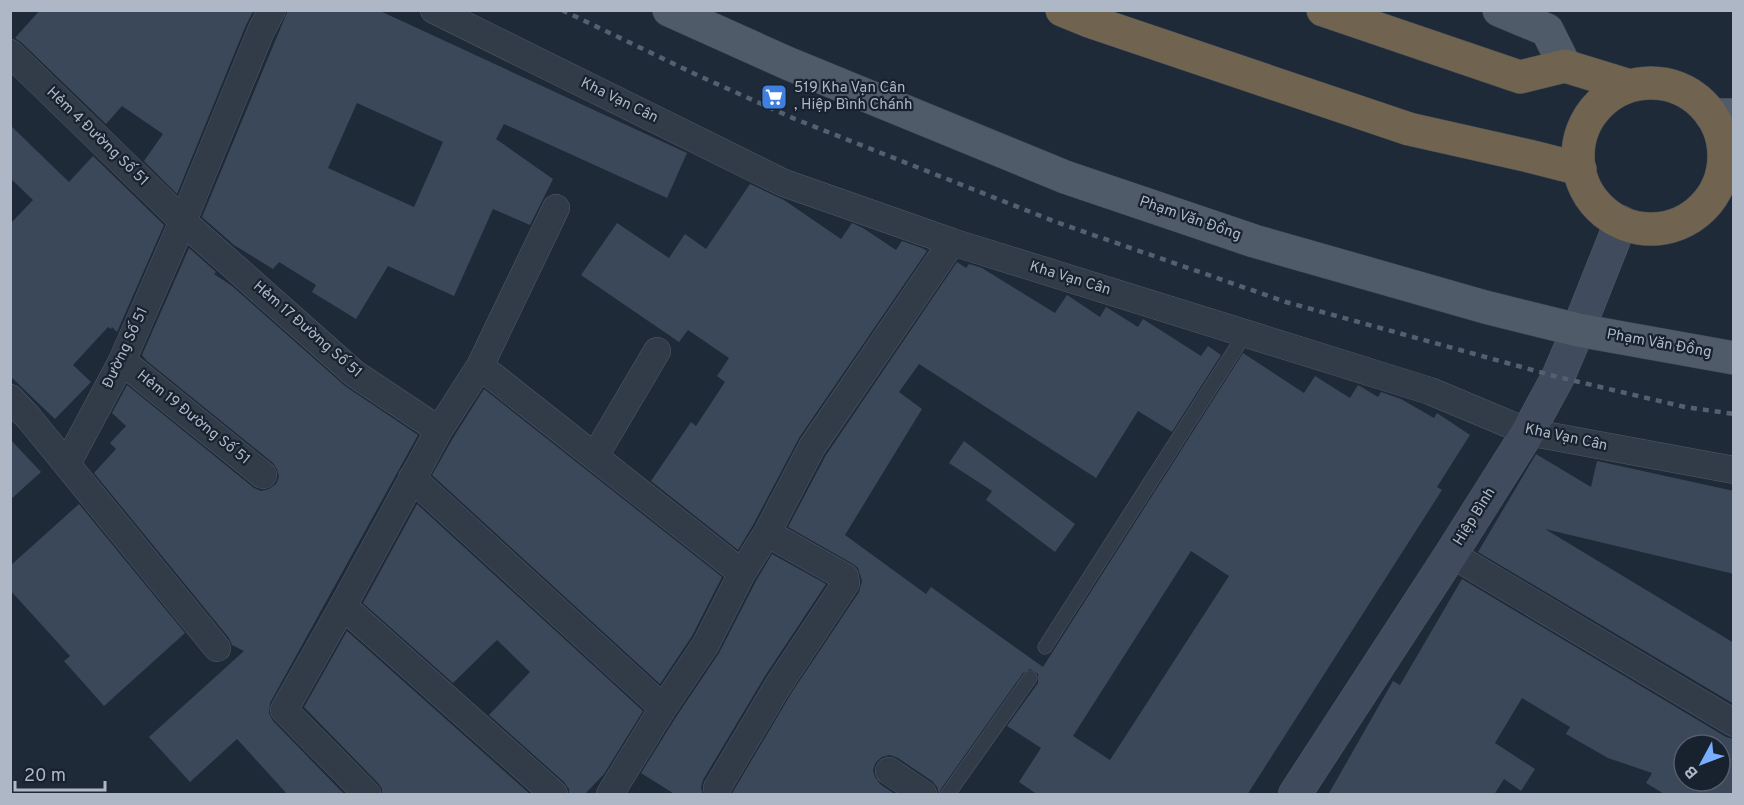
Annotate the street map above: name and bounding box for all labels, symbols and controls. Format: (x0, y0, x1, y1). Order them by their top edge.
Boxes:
street label: Kha Vạn Cân (577, 74, 661, 128)
place label: 519 Kha Vạn Cân , Hiệp Bình Chánh (794, 79, 912, 115)
supermarket icon: 519 Kha Vạn Cân , Hiệp Bình Chánh (759, 82, 789, 112)
street label: Hẻm 4 Đường Số 51 (42, 83, 153, 191)
street label: Phạm Văn Đồng (1137, 192, 1244, 245)
street label: Kha Vạn Cân (1027, 258, 1113, 300)
street label: Hẻm 17 Đường Số 51 (249, 277, 366, 383)
street label: Đường Số 51 (98, 304, 153, 391)
street label: Phạm Văn Đồng (1605, 324, 1713, 363)
street label: Hẻm 19 Đường Số 51 (133, 366, 254, 469)
street label: Kha Vạn Cân (1523, 420, 1609, 456)
street label: Hiệp Bình (1450, 484, 1500, 550)
north arrow (1672, 733, 1732, 793)
scale bar (15, 754, 105, 792)
text: B (1681, 761, 1703, 782)
text: 20 m (24, 765, 66, 788)

